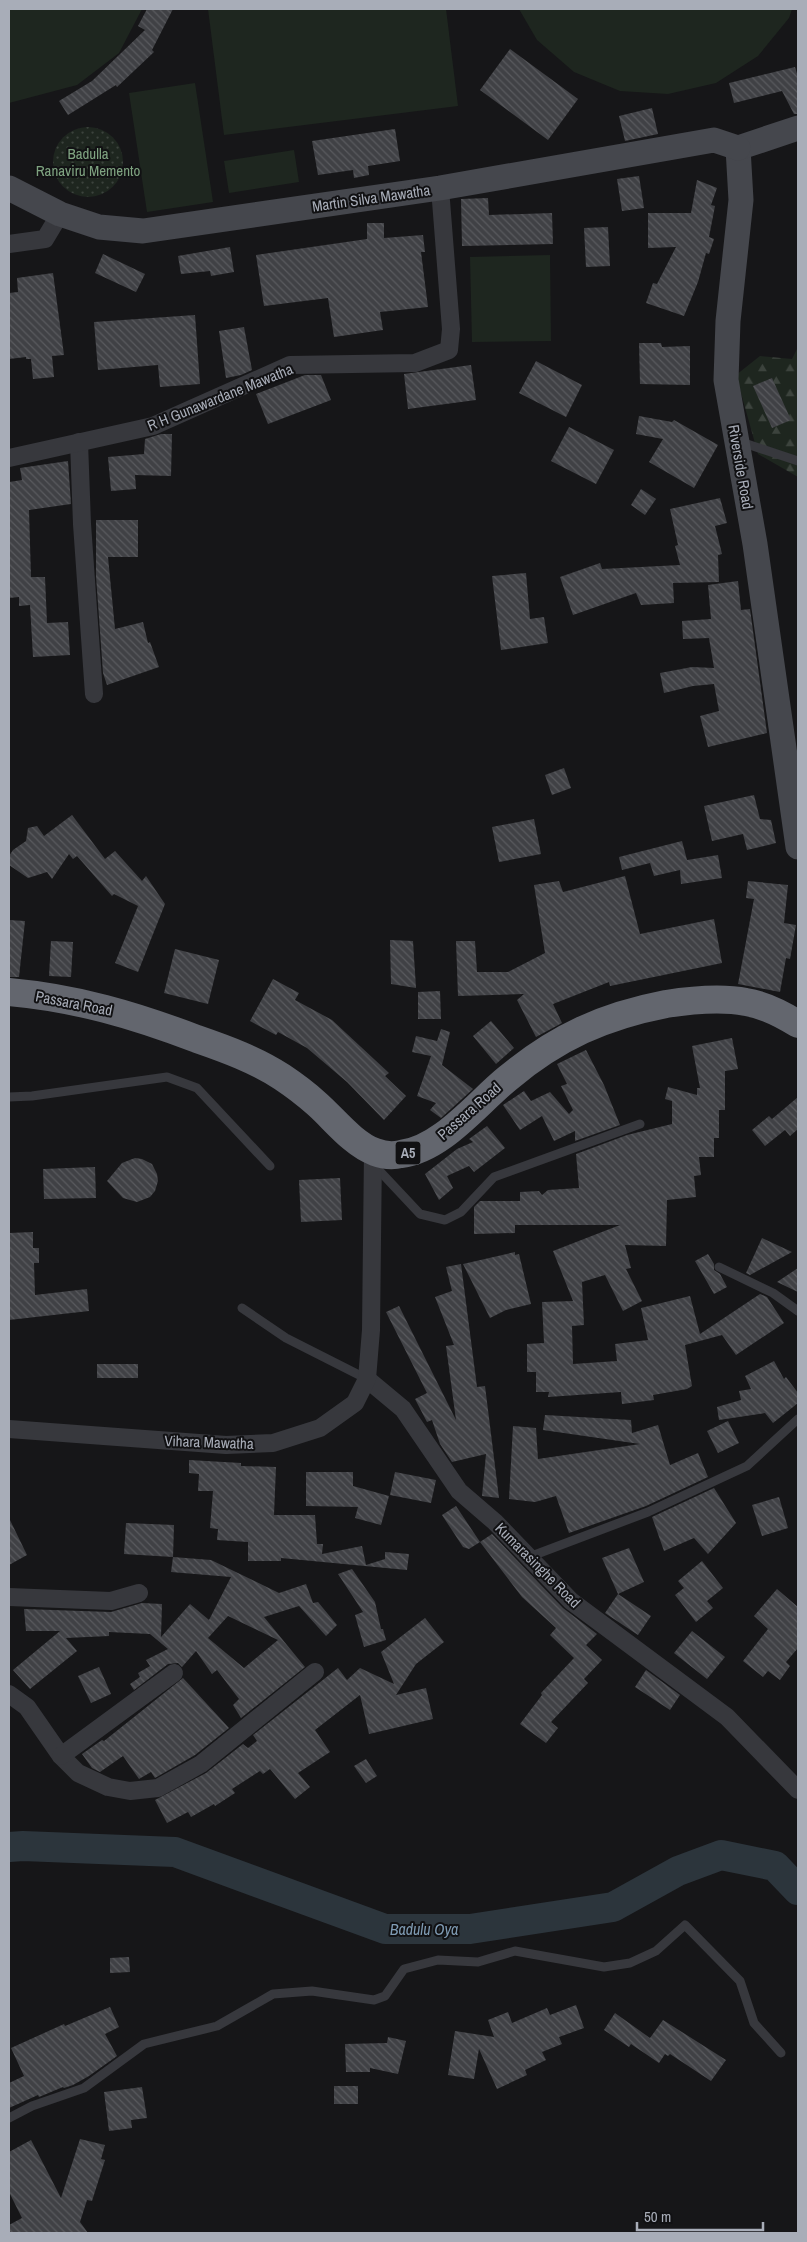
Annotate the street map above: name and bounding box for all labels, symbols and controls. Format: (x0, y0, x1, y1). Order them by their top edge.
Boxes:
park label: Badulla Ranaviru Memento (36, 143, 140, 181)
street label: Martin Silva Mawatha (311, 179, 432, 217)
street label: R H Gunawardane Mawatha (144, 358, 296, 436)
street label: Riverside Road (723, 423, 759, 511)
street label: Passara Road (34, 985, 114, 1021)
street label: Passara Road (433, 1078, 505, 1144)
road number: A5 (396, 1142, 420, 1164)
street label: Vihara Mawatha (164, 1430, 254, 1454)
street label: Kumarasinghe Road (491, 1518, 585, 1612)
water label: Badulu Oya (390, 1918, 458, 1940)
scale bar (637, 2200, 763, 2232)
text: 50 m (644, 2206, 671, 2227)

